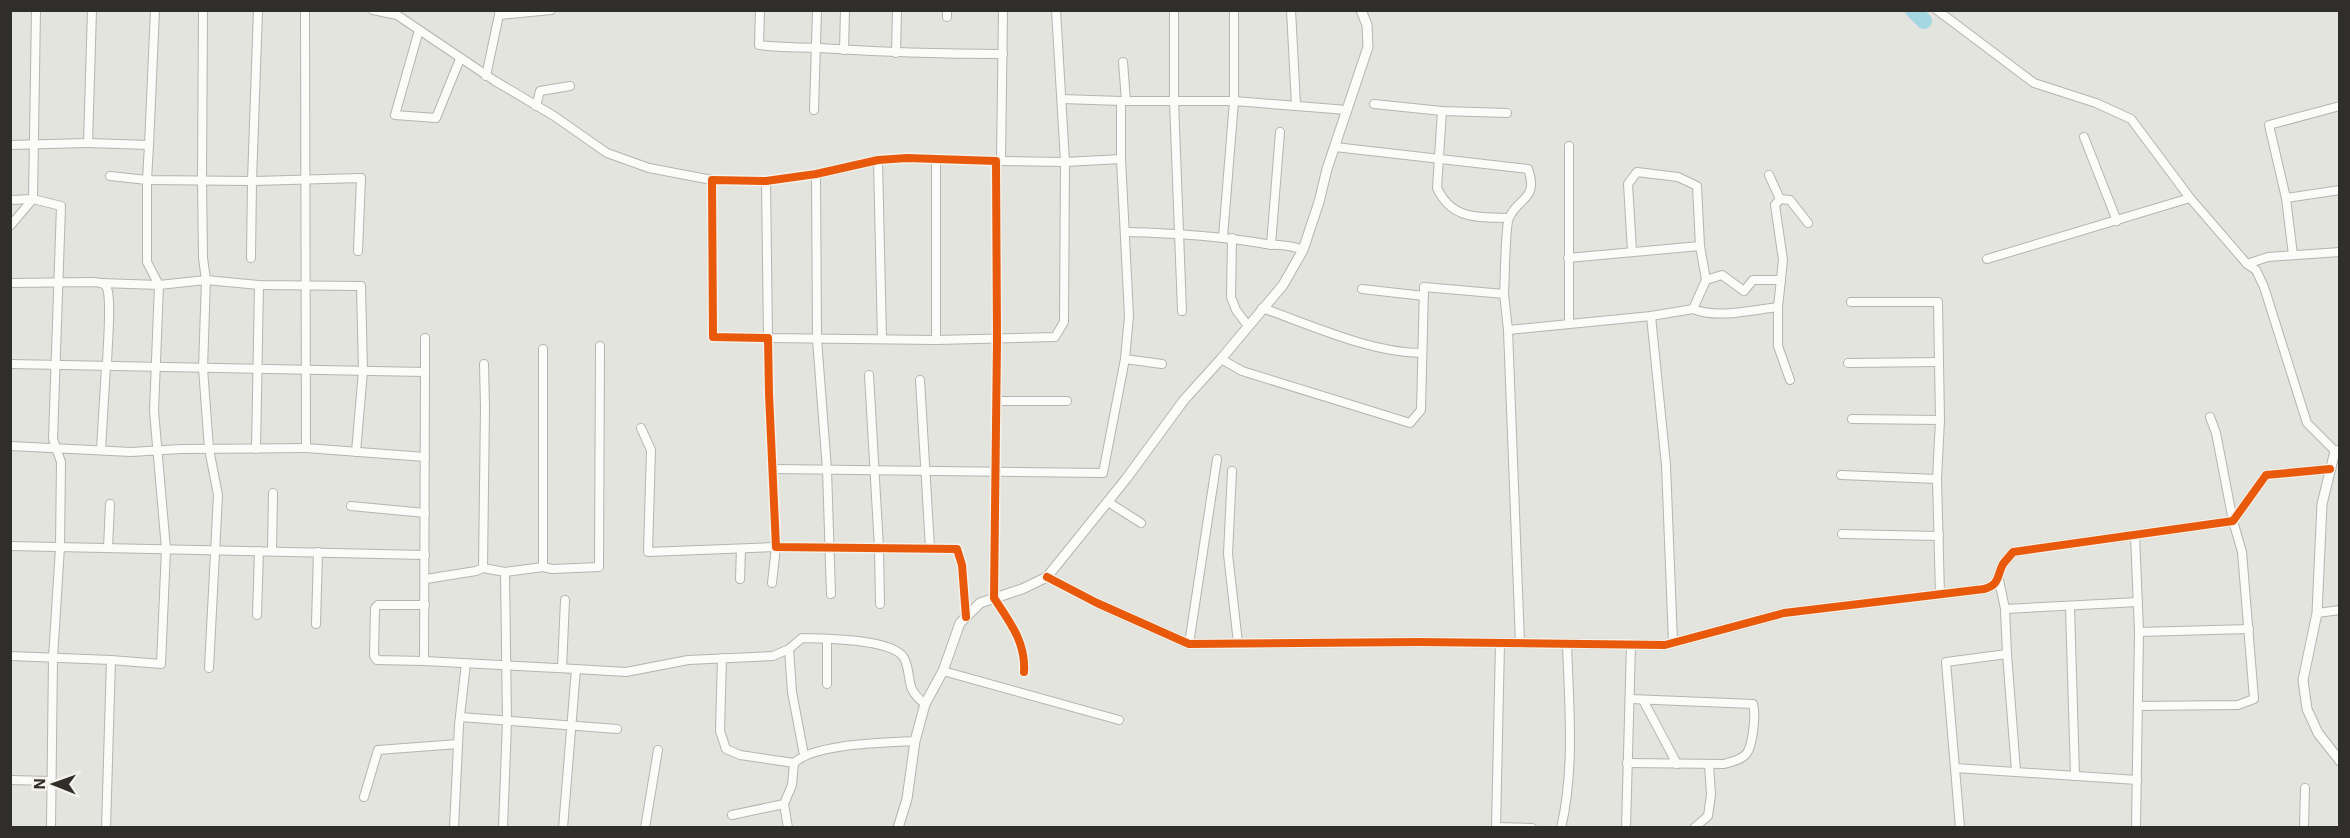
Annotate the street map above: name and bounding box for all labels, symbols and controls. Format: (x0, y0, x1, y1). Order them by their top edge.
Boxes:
north arrow (24, 754, 84, 814)
text: N (29, 778, 49, 790)

